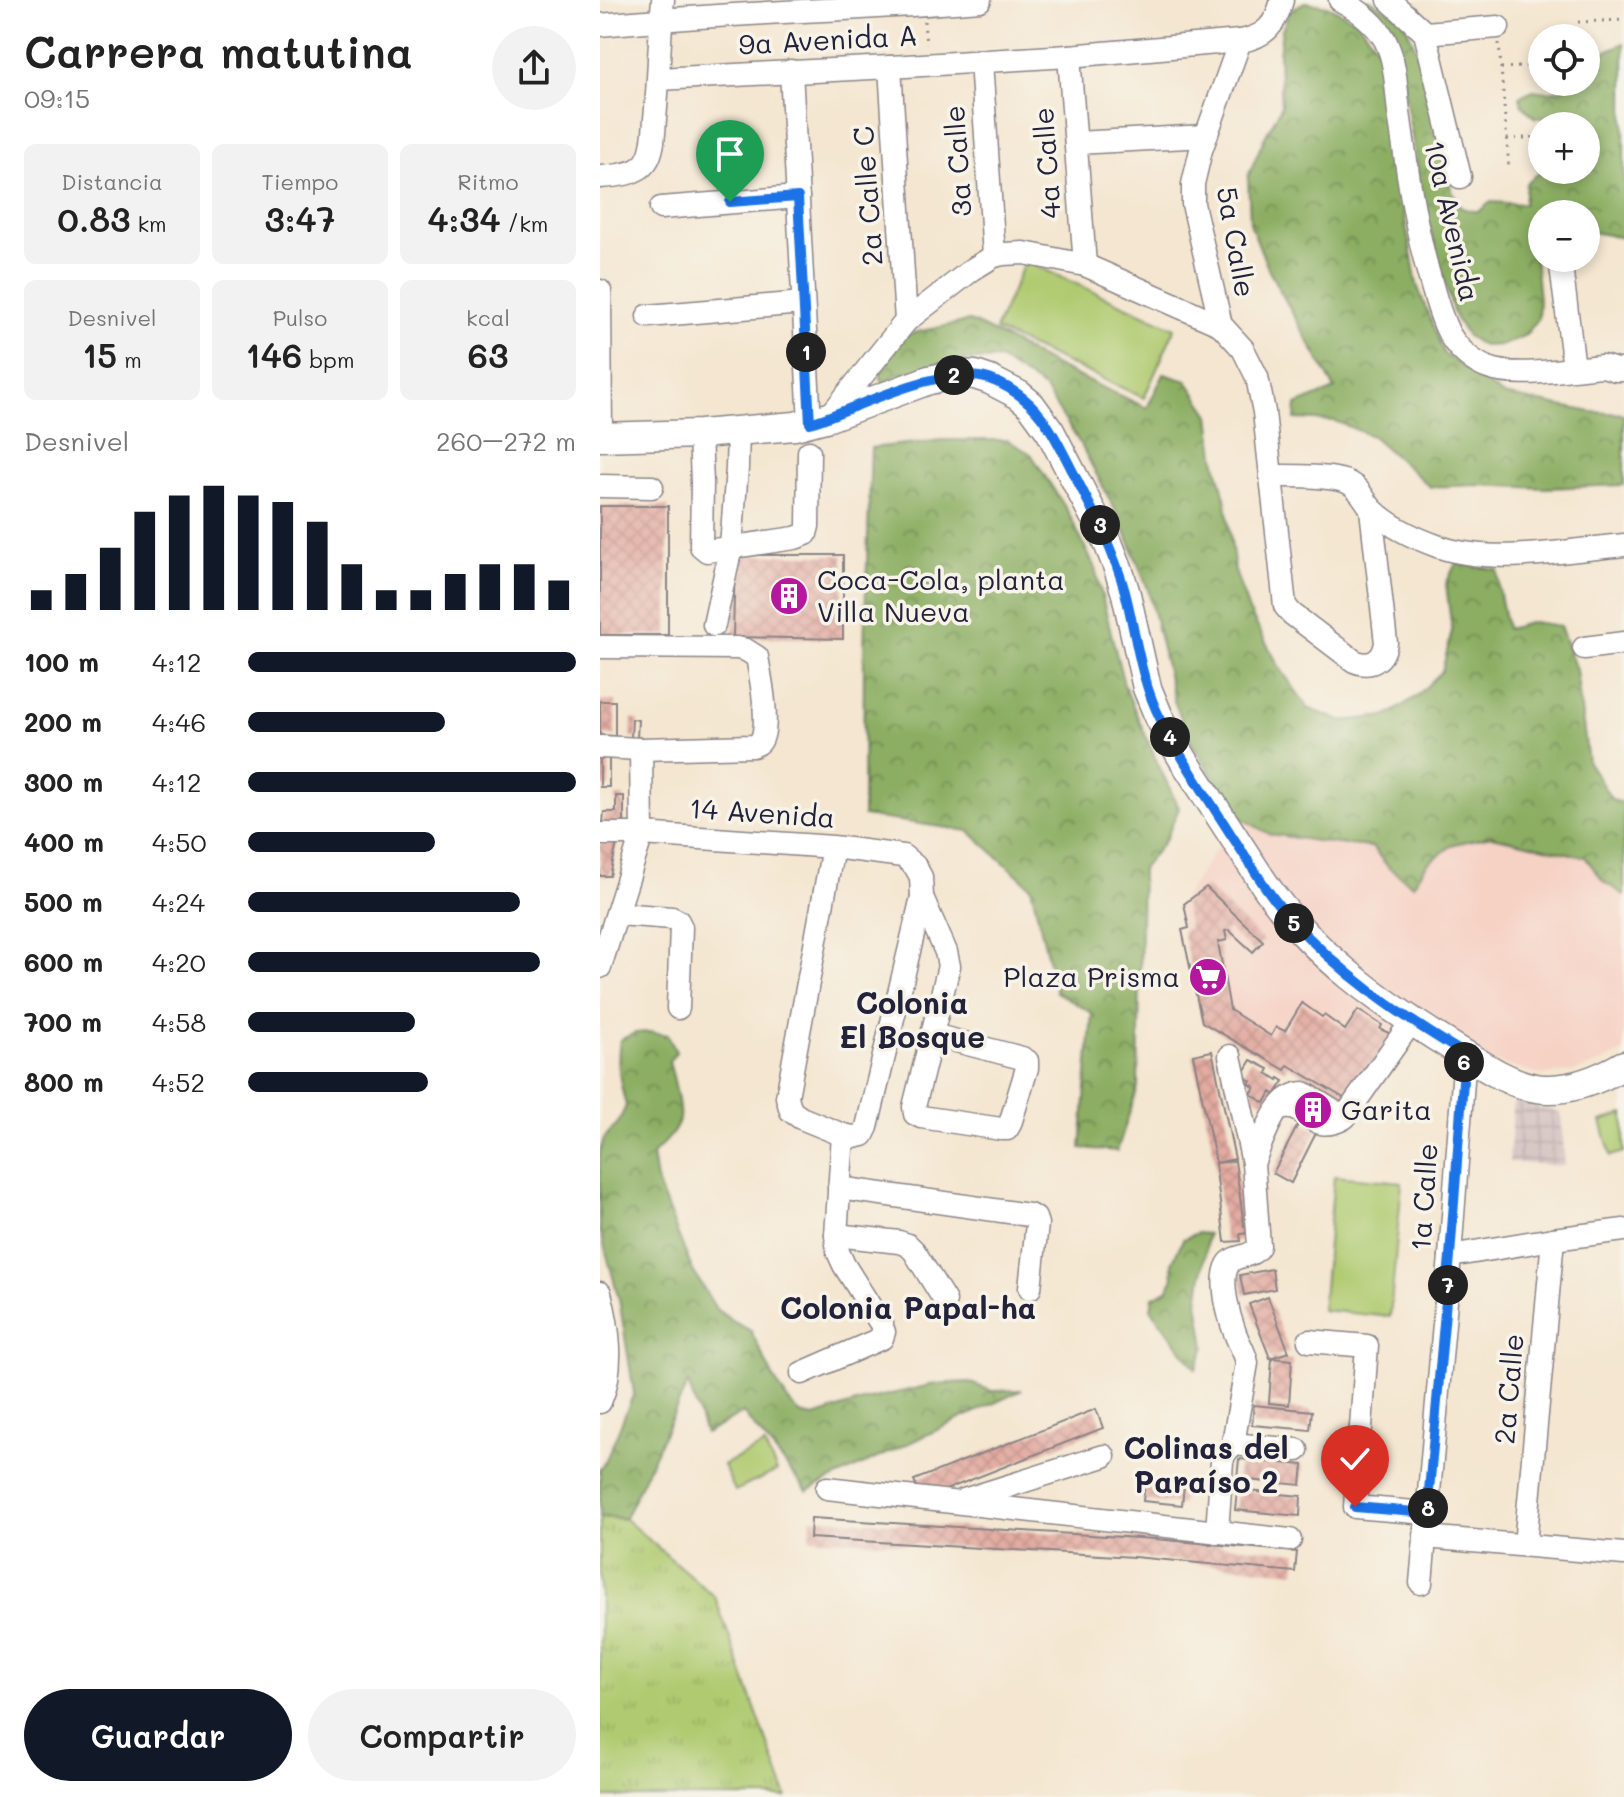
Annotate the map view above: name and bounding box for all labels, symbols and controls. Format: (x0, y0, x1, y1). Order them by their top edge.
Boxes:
street label: 9a Avenida A (737, 16, 918, 62)
text: Carrera matutina (24, 22, 413, 79)
map controls (1528, 24, 1600, 272)
button: locate (1528, 24, 1600, 96)
button: share (492, 26, 576, 110)
text: 09:15 (24, 81, 90, 115)
street label: 3a Calle (935, 104, 979, 218)
street label: 4a Calle (1024, 106, 1068, 220)
button: + (1528, 112, 1600, 184)
pin (696, 120, 764, 202)
street label: 2a Calle C (844, 125, 890, 267)
icon: arrive (708, 132, 752, 176)
street label: 10a Avenida (1417, 137, 1489, 305)
text: Distancia (61, 167, 163, 196)
text: Tiempo (262, 167, 338, 196)
text: Ritmo (457, 167, 519, 196)
street label: 5a Calle (1210, 184, 1264, 300)
text: 0.83 (57, 196, 130, 241)
text: 3:47 (265, 196, 335, 241)
text: 4:34 (428, 196, 501, 241)
button: − (1528, 200, 1600, 272)
text: km (130, 209, 167, 238)
text: /km (501, 209, 548, 238)
text: Desnivel (67, 303, 157, 332)
text: Pulso (273, 303, 327, 332)
text: kcal (466, 303, 510, 332)
text: 15 (82, 332, 117, 377)
text: 146 (246, 332, 302, 377)
text: 63 (468, 332, 508, 377)
pin: 1 (786, 332, 826, 372)
text: 1 (801, 337, 811, 366)
text: m (117, 345, 142, 374)
text: bpm (302, 345, 354, 374)
pin: 2 (934, 355, 974, 395)
text: 2 (948, 360, 960, 389)
text: Desnivel (24, 424, 129, 458)
text: 260–272 m (436, 424, 576, 458)
pin: 3 (1080, 505, 1120, 545)
text: 3 (1093, 510, 1107, 539)
place label: Coca-Cola, planta Villa Nueva (817, 561, 1065, 629)
building icon: Coca-Cola, planta Villa Nueva (768, 575, 810, 617)
text: 100 m (24, 645, 99, 679)
text: 4:12 (152, 645, 201, 679)
text: 200 m (24, 705, 102, 739)
text: 4:46 (152, 705, 206, 739)
pin: 4 (1150, 717, 1190, 757)
text: 4 (1163, 722, 1177, 751)
text: 300 m (24, 765, 103, 799)
text: 4:12 (152, 765, 201, 799)
street label: 14 Avenida (688, 789, 836, 835)
text: 400 m (24, 825, 104, 859)
text: 4:50 (152, 825, 207, 859)
text: 500 m (24, 885, 103, 919)
text: 4:24 (152, 885, 205, 919)
pin: 5 (1274, 903, 1314, 943)
text: 5 (1288, 908, 1300, 937)
text: 600 m (24, 945, 103, 979)
text: 4:20 (152, 945, 206, 979)
supermarket icon: Plaza Prisma (1187, 956, 1229, 998)
place label: Plaza Prisma (1003, 958, 1180, 994)
district label: Colonia El Bosque (839, 982, 985, 1056)
text: 700 m (24, 1005, 102, 1039)
text: 4:58 (152, 1005, 206, 1039)
pin: 6 (1444, 1042, 1484, 1082)
text: 6 (1457, 1047, 1471, 1076)
text: 800 m (24, 1065, 104, 1099)
text: 4:52 (152, 1065, 205, 1099)
building icon: Garita (1292, 1089, 1334, 1131)
place label: Garita (1341, 1091, 1432, 1127)
street label: 1a Calle (1401, 1142, 1445, 1252)
pin: 7 (1428, 1265, 1468, 1305)
text: 7 (1442, 1270, 1454, 1299)
district label: Colonia Papal-ha (780, 1287, 1036, 1327)
street label: 2a Calle (1485, 1332, 1531, 1446)
pin (1321, 1425, 1389, 1507)
district label: Colinas del Paraíso 2 (1123, 1427, 1289, 1501)
icon: check (1333, 1437, 1377, 1481)
pin: 8 (1408, 1488, 1448, 1528)
text: 8 (1421, 1493, 1435, 1522)
button: Guardar (24, 1689, 292, 1781)
button: Compartir (308, 1689, 576, 1781)

